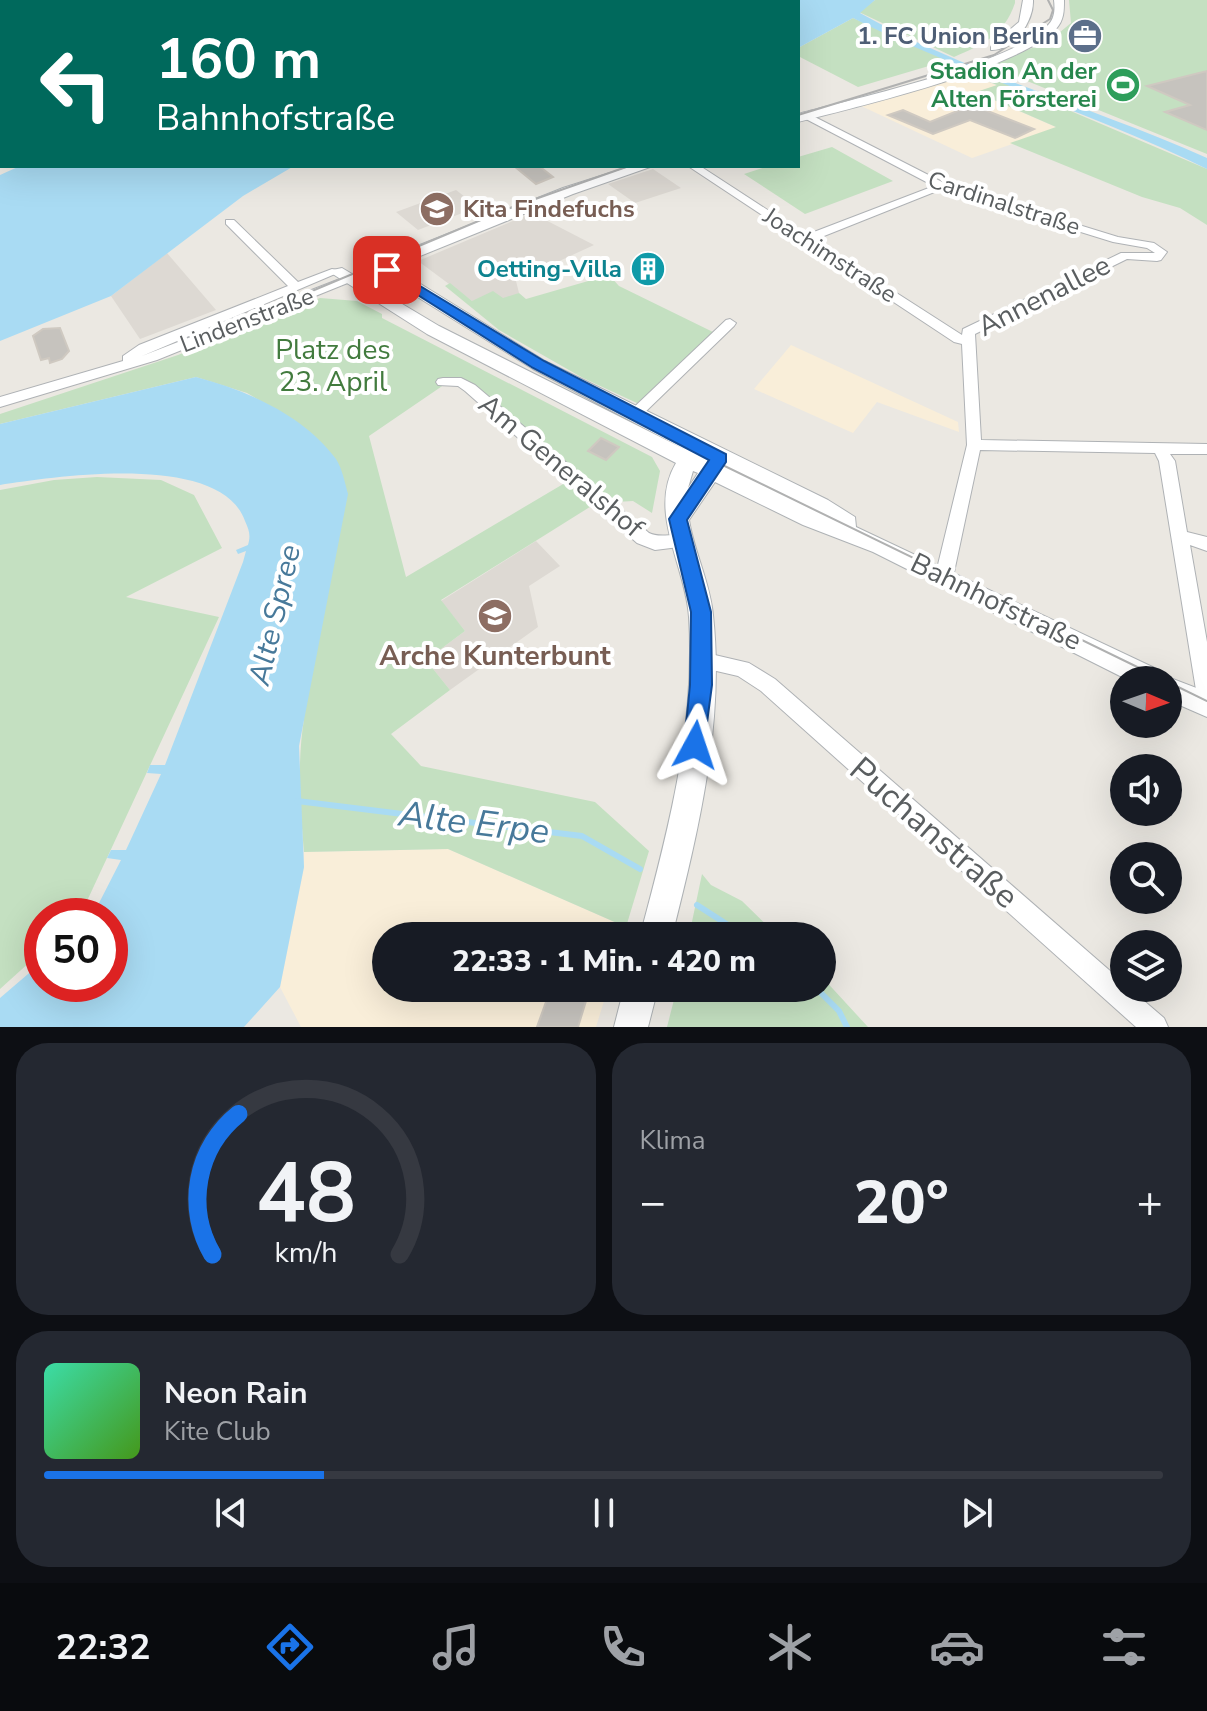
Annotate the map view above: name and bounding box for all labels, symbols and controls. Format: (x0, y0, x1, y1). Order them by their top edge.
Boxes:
office icon: 1. FC Union Berlin (1066, 17, 1104, 55)
place label: 1. FC Union Berlin (857, 20, 1059, 52)
text: 160 m (156, 21, 321, 98)
icon: left (24, 32, 128, 136)
place label: Stadion An der Alten Försterei (930, 55, 1098, 115)
sports icon: Stadion An der Alten Försterei (1104, 66, 1142, 104)
text: Bahnhofstraße (156, 94, 395, 143)
street label: Cardinalstraße (924, 163, 1084, 243)
school or university icon: Kita Findefuchs (418, 190, 456, 228)
place label: Kita Findefuchs (463, 193, 635, 225)
street label: Joachimstraße (756, 199, 903, 310)
pin (353, 236, 421, 304)
street label: Annenallee (971, 246, 1117, 346)
icon: arrive (365, 248, 409, 292)
building icon: Oetting-Villa (629, 250, 667, 288)
place label: Oetting-Villa (477, 253, 622, 285)
street label: Lindenstraße (175, 280, 319, 360)
park label: Platz des 23. April (275, 331, 391, 401)
street label: Am Generalshof (470, 386, 652, 547)
water label: Alte Spree (239, 541, 311, 690)
street label: Bahnhofstraße (904, 544, 1088, 660)
school or university icon: Arche Kunterbunt (476, 597, 514, 635)
place label: Arche Kunterbunt (379, 637, 611, 675)
north arrow (1110, 666, 1182, 738)
map controls (1110, 666, 1182, 1002)
position arrow (653, 703, 737, 787)
street label: Puchanstraße (840, 747, 1028, 919)
button: sound (1110, 754, 1182, 826)
water label: Alte Erpe (395, 789, 552, 857)
button: search (1110, 842, 1182, 914)
speed limit sign: 50 (24, 898, 128, 1002)
button: layers (1110, 930, 1182, 1002)
text: 22:33 · 1 Min. · 420 m (452, 941, 756, 982)
text: Klima (640, 1123, 706, 1158)
text: 48 (256, 1137, 356, 1250)
text: 20° (854, 1162, 949, 1244)
text: − (640, 1173, 666, 1233)
text: + (1137, 1173, 1163, 1233)
text: km/h (274, 1233, 337, 1272)
text: Neon Rain (164, 1373, 308, 1414)
text: Kite Club (164, 1414, 271, 1449)
icon: previous (209, 1491, 253, 1535)
icon: pause (582, 1491, 626, 1535)
icon: next (955, 1491, 999, 1535)
icon: directions (262, 1619, 318, 1675)
icon: music (428, 1619, 484, 1675)
icon: phone (595, 1619, 651, 1675)
icon: climate (762, 1619, 818, 1675)
icon: car (929, 1619, 985, 1675)
icon: filters (1096, 1619, 1152, 1675)
text: 22:32 (55, 1623, 151, 1672)

